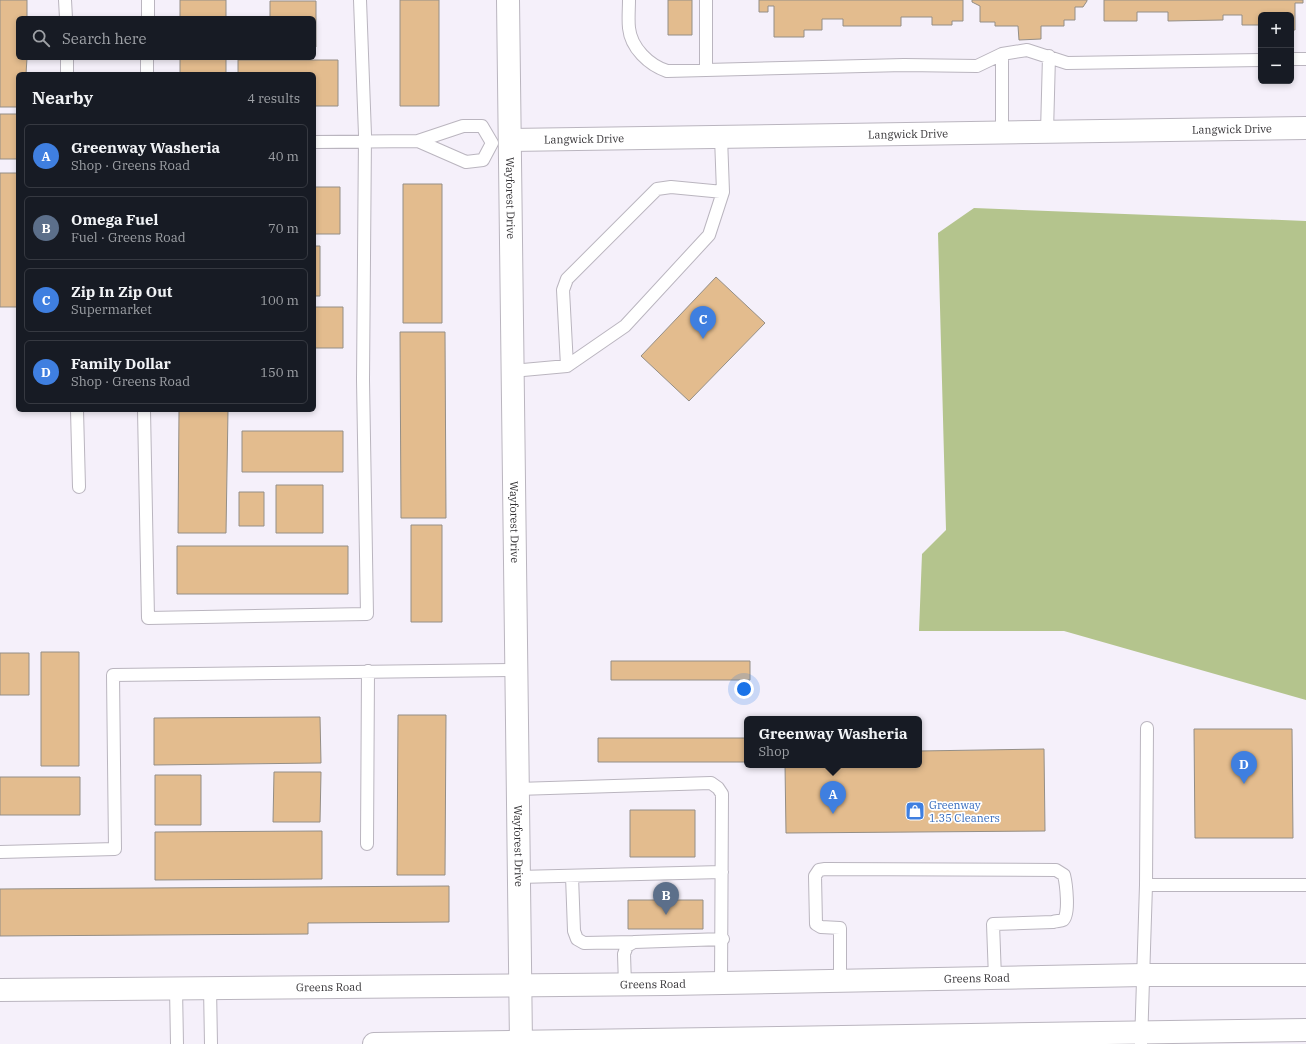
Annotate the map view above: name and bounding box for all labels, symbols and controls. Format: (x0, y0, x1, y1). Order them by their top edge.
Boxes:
map controls (1258, 12, 1294, 84)
button: + (1258, 12, 1294, 48)
search box (16, 16, 316, 60)
icon: search (30, 27, 52, 49)
text: Search here (62, 29, 147, 48)
button: − (1258, 48, 1294, 84)
text: Nearby (32, 87, 93, 109)
text: 4 results (247, 90, 300, 107)
street label: Langwick Drive (1192, 122, 1272, 137)
street label: Langwick Drive (868, 126, 948, 142)
street label: Langwick Drive (544, 131, 624, 146)
text: Greenway Washeria (71, 138, 220, 157)
text: A (41, 148, 51, 165)
text: 40 m (268, 148, 299, 165)
text: Shop · Greens Road (71, 157, 190, 174)
street label: Wayforest Drive (503, 157, 518, 239)
text: Omega Fuel (71, 210, 158, 229)
text: B (41, 220, 51, 237)
text: 70 m (268, 220, 299, 237)
text: Fuel · Greens Road (71, 229, 186, 246)
text: Zip In Zip Out (71, 282, 172, 301)
text: C (42, 292, 50, 309)
text: 100 m (260, 292, 299, 309)
text: Supermarket (71, 301, 152, 318)
pin: C (690, 306, 716, 339)
text: Family Dollar (71, 354, 171, 373)
text: D (41, 364, 51, 381)
text: 150 m (260, 364, 299, 381)
text: Shop · Greens Road (71, 373, 190, 390)
street label: Wayforest Drive (507, 481, 522, 563)
your location (734, 679, 754, 699)
popup (744, 716, 922, 768)
text: Greenway Washeria (758, 724, 908, 743)
text: Shop (758, 743, 789, 760)
pin: D (1231, 751, 1257, 784)
pin: A (820, 781, 846, 814)
place label: Greenway 1.35 Cleaners (929, 798, 1000, 825)
shop icon: Greenway 1.35 Cleaners (904, 800, 926, 822)
street label: Wayforest Drive (511, 805, 526, 887)
pin: B (653, 882, 679, 915)
street label: Greens Road (944, 971, 1010, 986)
street label: Greens Road (620, 977, 686, 991)
street label: Greens Road (296, 980, 362, 994)

